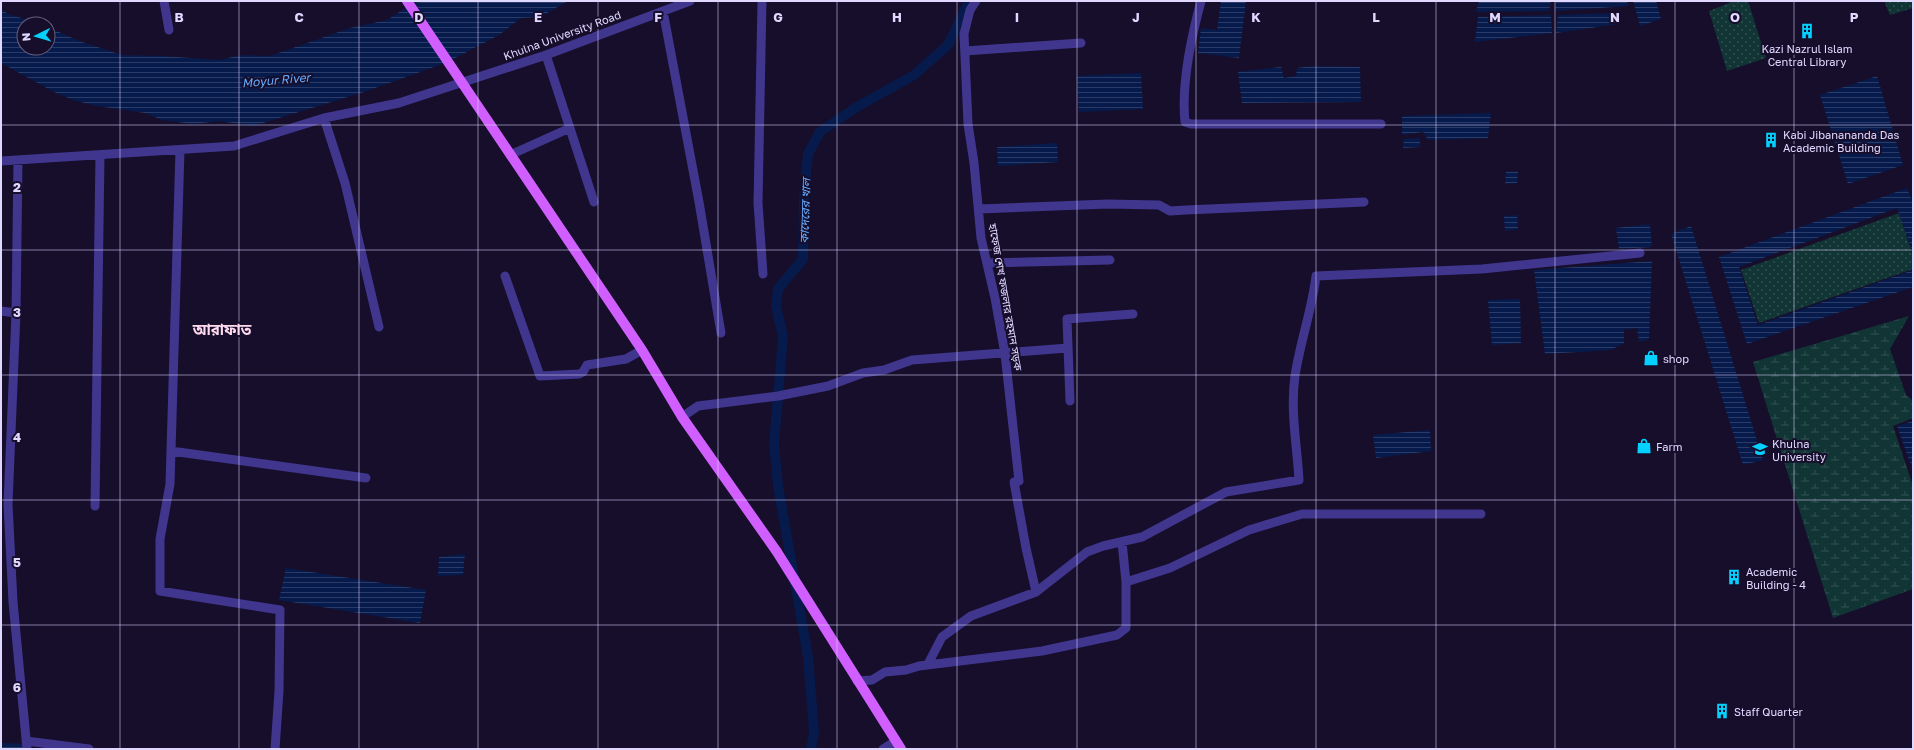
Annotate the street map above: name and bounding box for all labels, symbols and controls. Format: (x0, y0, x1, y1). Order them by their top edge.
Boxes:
street label: Khulna University Road (502, 8, 622, 62)
text: B (174, 9, 184, 25)
text: C (294, 9, 304, 25)
text: D (414, 9, 424, 25)
text: E (534, 9, 542, 25)
text: F (654, 9, 662, 25)
text: G (773, 9, 783, 25)
text: H (892, 9, 902, 25)
text: I (1015, 9, 1019, 25)
text: J (1132, 9, 1140, 25)
text: K (1251, 9, 1261, 25)
text: L (1372, 9, 1380, 25)
text: M (1489, 9, 1501, 25)
text: N (1610, 9, 1620, 25)
text: O (1730, 9, 1740, 25)
text: P (1850, 9, 1859, 25)
north arrow (16, 16, 56, 56)
building icon: Kazi Nazrul Islam Central Library (1798, 22, 1816, 40)
text: N (19, 32, 32, 42)
place label: Kazi Nazrul Islam Central Library (1761, 42, 1853, 68)
water label: Moyur River (241, 69, 313, 90)
place label: Kabi Jibanananda Das Academic Building (1783, 128, 1900, 154)
building icon: Kabi Jibanananda Das Academic Building (1762, 131, 1780, 149)
water label: কাদেরের খাল (796, 176, 814, 244)
text: 2 (13, 179, 21, 195)
street label: হাফেজ শেখ ফজলার রহমান সড়ক (986, 221, 1025, 372)
text: 3 (13, 304, 21, 320)
district label: আরাফাত (192, 320, 252, 338)
shop icon: shop (1642, 349, 1660, 367)
place label: shop (1663, 352, 1689, 365)
text: 4 (13, 429, 21, 445)
shop icon: Farm (1635, 437, 1653, 455)
place label: Khulna University (1772, 437, 1826, 463)
place label: Farm (1656, 440, 1683, 453)
school or university icon: Khulna University (1751, 440, 1769, 458)
text: 5 (13, 554, 21, 570)
place label: Academic Building - 4 (1746, 565, 1806, 591)
building icon: Academic Building - 4 (1725, 568, 1743, 586)
text: 6 (13, 679, 21, 695)
building icon: Staff Quarter (1713, 702, 1731, 720)
place label: Staff Quarter (1734, 705, 1804, 718)

